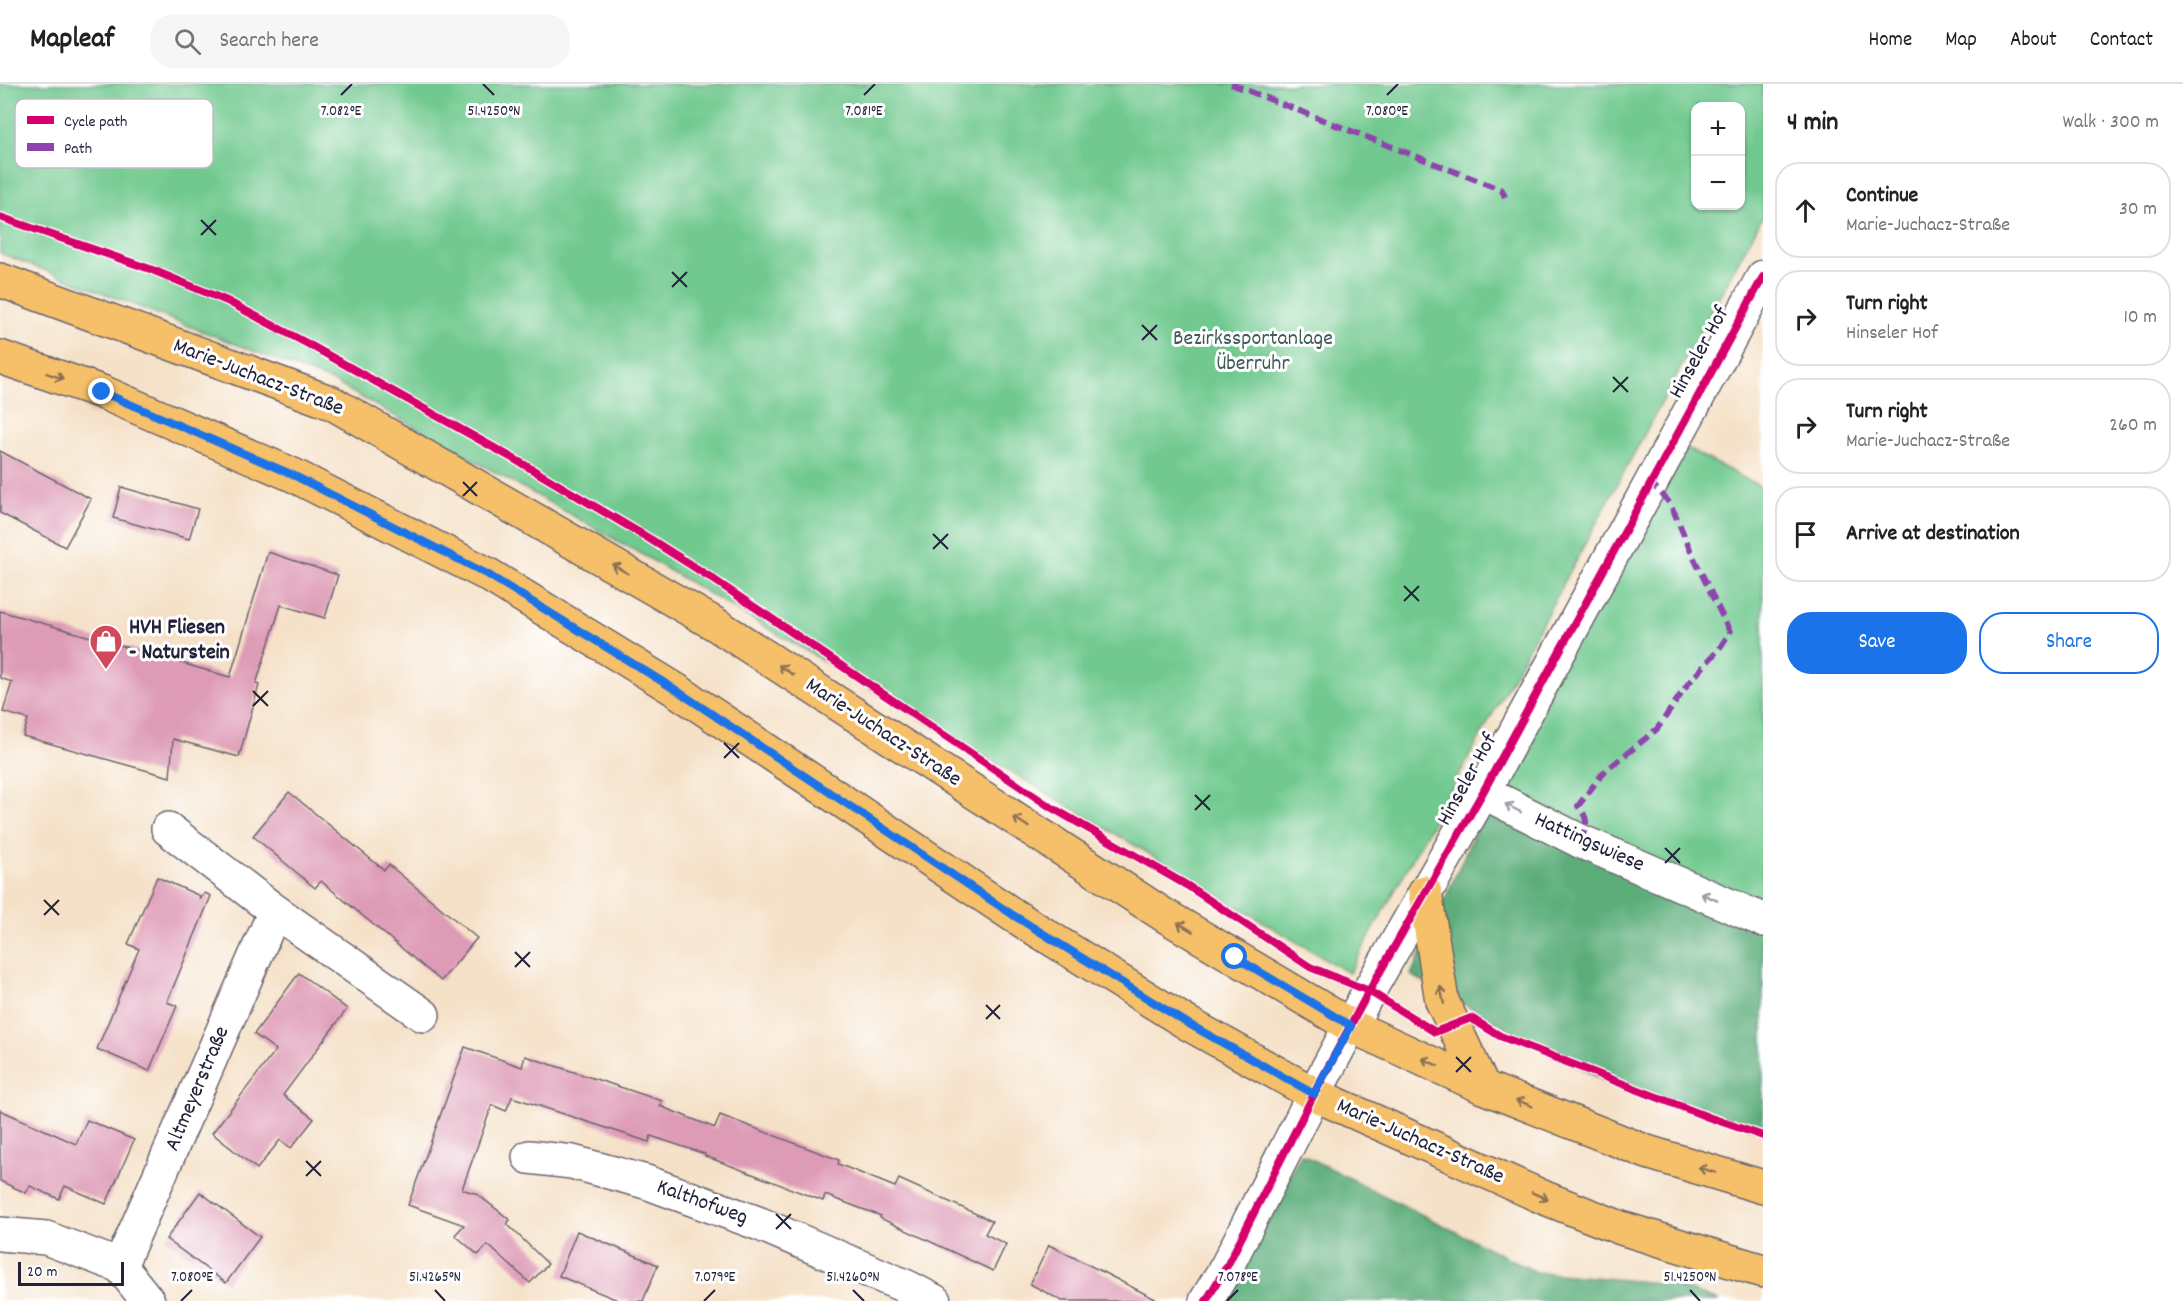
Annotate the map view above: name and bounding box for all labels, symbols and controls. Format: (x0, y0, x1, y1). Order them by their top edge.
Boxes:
search box (150, 14, 570, 68)
text: Mapleaf (30, 21, 114, 61)
icon: search (171, 25, 204, 58)
text: Search here (219, 26, 319, 57)
text: Home (1868, 26, 1912, 56)
text: Map (1945, 26, 1977, 56)
text: About (2010, 26, 2057, 56)
text: Contact (2090, 26, 2153, 56)
legend (15, 99, 213, 168)
text: 7.082°E (321, 101, 361, 123)
text: 51.4250°N (468, 101, 520, 123)
text: 7.081°E (845, 101, 883, 123)
text: 7.080°E (1366, 101, 1408, 123)
map controls (1691, 102, 1745, 210)
button: + (1691, 102, 1745, 156)
text: 4 min (1787, 105, 1838, 142)
text: Walk · 300 m (2062, 109, 2159, 137)
text: Cycle path (64, 111, 127, 134)
text: Path (64, 138, 92, 161)
button: − (1691, 156, 1745, 210)
text: Continue (1846, 181, 1918, 212)
icon: ahead (1789, 194, 1822, 227)
text: 30 m (2119, 196, 2157, 224)
text: Marie-Juchacz-Straße (1846, 212, 2010, 240)
text: Turn right (1846, 289, 1928, 320)
street label: Hinseler Hof (1662, 300, 1739, 405)
icon: right (1789, 302, 1822, 335)
text: 10 m (2123, 304, 2157, 332)
text: Hinseler Hof (1846, 320, 1938, 348)
park label: Bezirkssportanlage Überruhr (1173, 324, 1333, 380)
street label: Marie-Juchacz-Straße (168, 331, 348, 425)
one-way arrow (45, 371, 64, 382)
route end (88, 378, 114, 404)
text: Turn right (1846, 397, 1928, 428)
icon: right (1789, 410, 1822, 443)
text: 260 m (2109, 412, 2157, 440)
text: Marie-Juchacz-Straße (1846, 428, 2010, 456)
icon: arrive (1789, 518, 1822, 551)
text: Arrive at destination (1846, 519, 2020, 550)
one-way arrow (612, 563, 629, 575)
button: Save (1787, 612, 1967, 674)
button: Share (1979, 612, 2159, 674)
place label: HVH Fliesen - Naturstein (129, 613, 230, 669)
shop icon: HVH Fliesen - Naturstein (88, 623, 124, 670)
one-way arrow (778, 664, 795, 677)
street label: Marie-Juchacz-Straße (799, 671, 967, 795)
street label: Hinseler Hof (1430, 727, 1507, 832)
one-way arrow (1504, 802, 1522, 813)
street label: Hattingswiese (1529, 805, 1649, 881)
one-way arrow (1012, 815, 1029, 828)
one-way arrow (1701, 890, 1719, 902)
one-way arrow (1177, 921, 1194, 933)
route start (1221, 943, 1247, 969)
one-way arrow (1435, 986, 1447, 1005)
street label: Altmeyerstraße (158, 1022, 238, 1156)
one-way arrow (1421, 1056, 1439, 1068)
street label: Marie-Juchacz-Straße (1331, 1091, 1509, 1193)
one-way arrow (1515, 1097, 1534, 1108)
one-way arrow (1698, 1164, 1717, 1175)
street label: Kalthofweg (652, 1172, 752, 1234)
one-way arrow (1530, 1190, 1548, 1202)
scale bar (18, 1259, 124, 1286)
text: 20 m (27, 1261, 57, 1284)
text: 7.080°E (171, 1267, 213, 1289)
text: 51.4265°N (409, 1267, 461, 1289)
text: 7.079°E (695, 1267, 736, 1289)
text: 51.4260°N (826, 1267, 880, 1289)
text: 7.078°E (1218, 1267, 1258, 1289)
text: 51.4250°N (1664, 1267, 1716, 1289)

